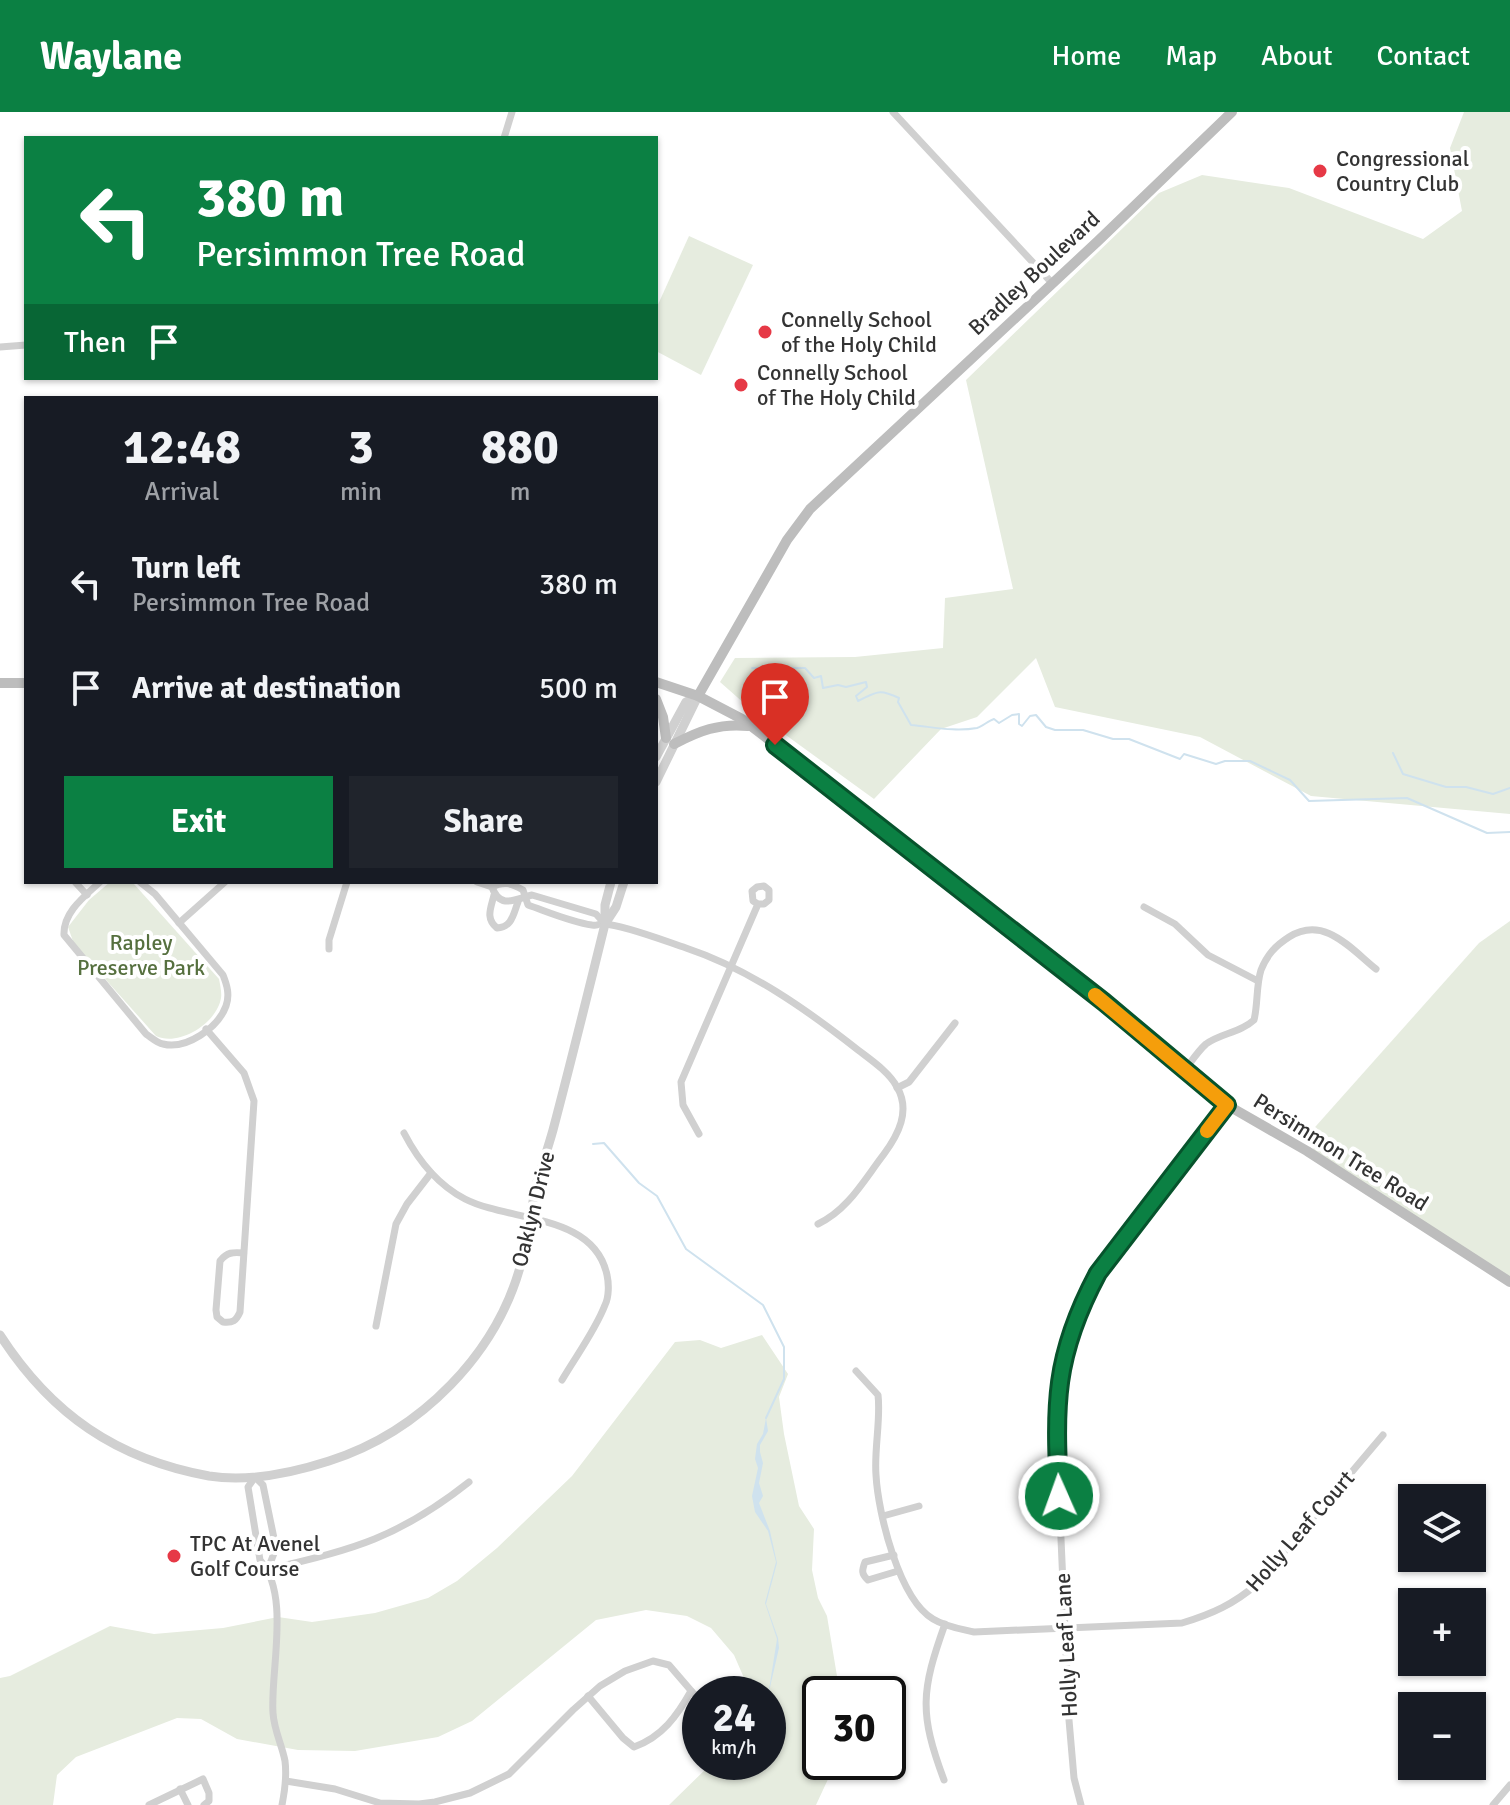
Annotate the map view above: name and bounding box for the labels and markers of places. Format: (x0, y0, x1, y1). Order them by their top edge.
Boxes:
place label: Congressional Country Club (1336, 145, 1469, 197)
marker: Congressional Country Club (1311, 162, 1329, 180)
place label: Connelly School of the Holy Child (781, 306, 937, 358)
marker: Connelly School of the Holy Child (756, 323, 774, 341)
place label: Connelly School of The Holy Child (757, 359, 916, 411)
marker: Connelly School of The Holy Child (732, 376, 750, 394)
pin (741, 663, 809, 745)
place label: TPC At Avenel Golf Course (190, 1530, 320, 1582)
marker: TPC At Avenel Golf Course (165, 1547, 183, 1565)

